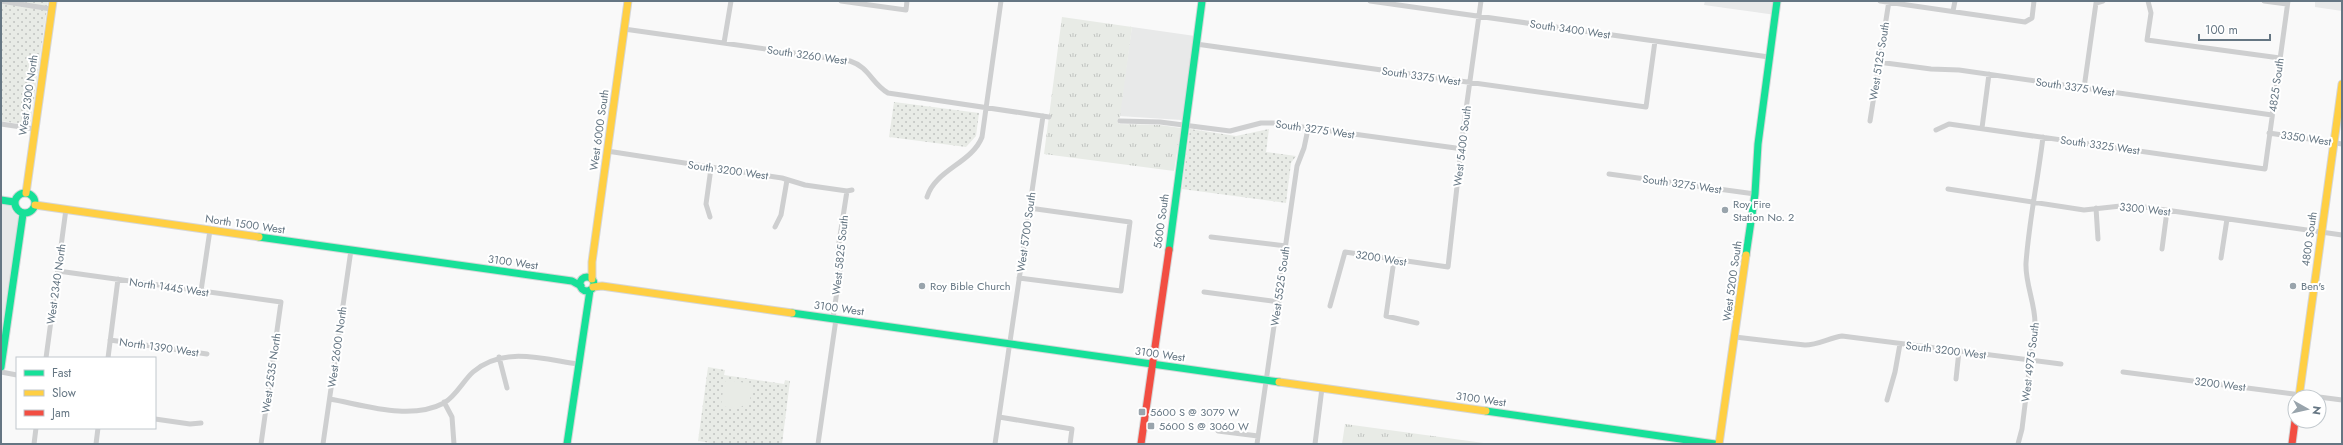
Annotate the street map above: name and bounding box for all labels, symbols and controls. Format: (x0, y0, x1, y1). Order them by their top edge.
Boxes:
street label: South 3400 West (1529, 15, 1612, 43)
scale bar (2199, 16, 2270, 42)
street label: West 5125 South (1865, 21, 1893, 101)
text: 100 m (2205, 21, 2238, 39)
street label: South 3260 West (766, 41, 848, 69)
street label: West 2300 North (14, 54, 42, 136)
street label: 4825 South (2264, 57, 2288, 113)
street label: South 3375 West (1381, 63, 1462, 89)
street label: South 3375 West (2035, 74, 2116, 100)
street label: West 6000 South (585, 88, 613, 172)
street label: West 5400 South (1449, 105, 1475, 187)
street label: South 3275 West (1274, 116, 1356, 143)
street label: 3350 West (2280, 127, 2333, 150)
street label: South 3325 West (2059, 132, 2141, 159)
street label: South 3200 West (687, 156, 770, 184)
street label: South 3275 West (1641, 171, 1723, 198)
street label: West 5700 South (1012, 191, 1040, 273)
street label: 5600 South (1149, 193, 1173, 249)
place label: Roy Fire Station No. 2 (1733, 196, 1794, 225)
street label: 3300 West (2119, 198, 2172, 220)
marker: Roy Fire Station No. 2 (1720, 205, 1730, 215)
street label: North 1500 West (204, 210, 286, 238)
street label: 4800 South (2297, 211, 2321, 267)
street label: West 5825 South (828, 214, 852, 296)
street label: West 5200 South (1718, 240, 1746, 322)
street label: West 2340 North (42, 243, 70, 325)
street label: West 5525 South (1266, 245, 1294, 327)
street label: 3200 West (1354, 246, 1408, 270)
street label: 3100 West (487, 251, 539, 273)
street label: North 1445 West (128, 274, 210, 301)
place label: Roy Bible Church (930, 278, 1011, 294)
place label: Ben's (2301, 278, 2325, 294)
marker: Roy Bible Church (917, 281, 927, 291)
marker: Ben's (2288, 281, 2298, 291)
street label: 3100 West (813, 297, 865, 319)
street label: West 2600 North (323, 305, 351, 389)
street label: West 4975 South (2017, 321, 2043, 403)
street label: West 2535 North (257, 332, 285, 414)
street label: North 1390 West (118, 334, 200, 361)
street label: South 3200 West (1905, 337, 1988, 363)
street label: 3100 West (1134, 343, 1186, 365)
legend (16, 357, 156, 429)
text: Fast (52, 364, 71, 382)
street label: 3200 West (2193, 373, 2247, 395)
text: Slow (52, 384, 77, 402)
street label: 3100 West (1455, 388, 1507, 410)
north arrow (2287, 389, 2327, 429)
text: Jam (50, 404, 70, 422)
place label: 5600 S @ 3079 W (1150, 404, 1239, 420)
text: N (2308, 405, 2325, 416)
marker: 5600 S @ 3079 W (1137, 407, 1147, 417)
place label: 5600 S @ 3060 W (1159, 418, 1249, 434)
marker: 5600 S @ 3060 W (1146, 421, 1156, 431)

